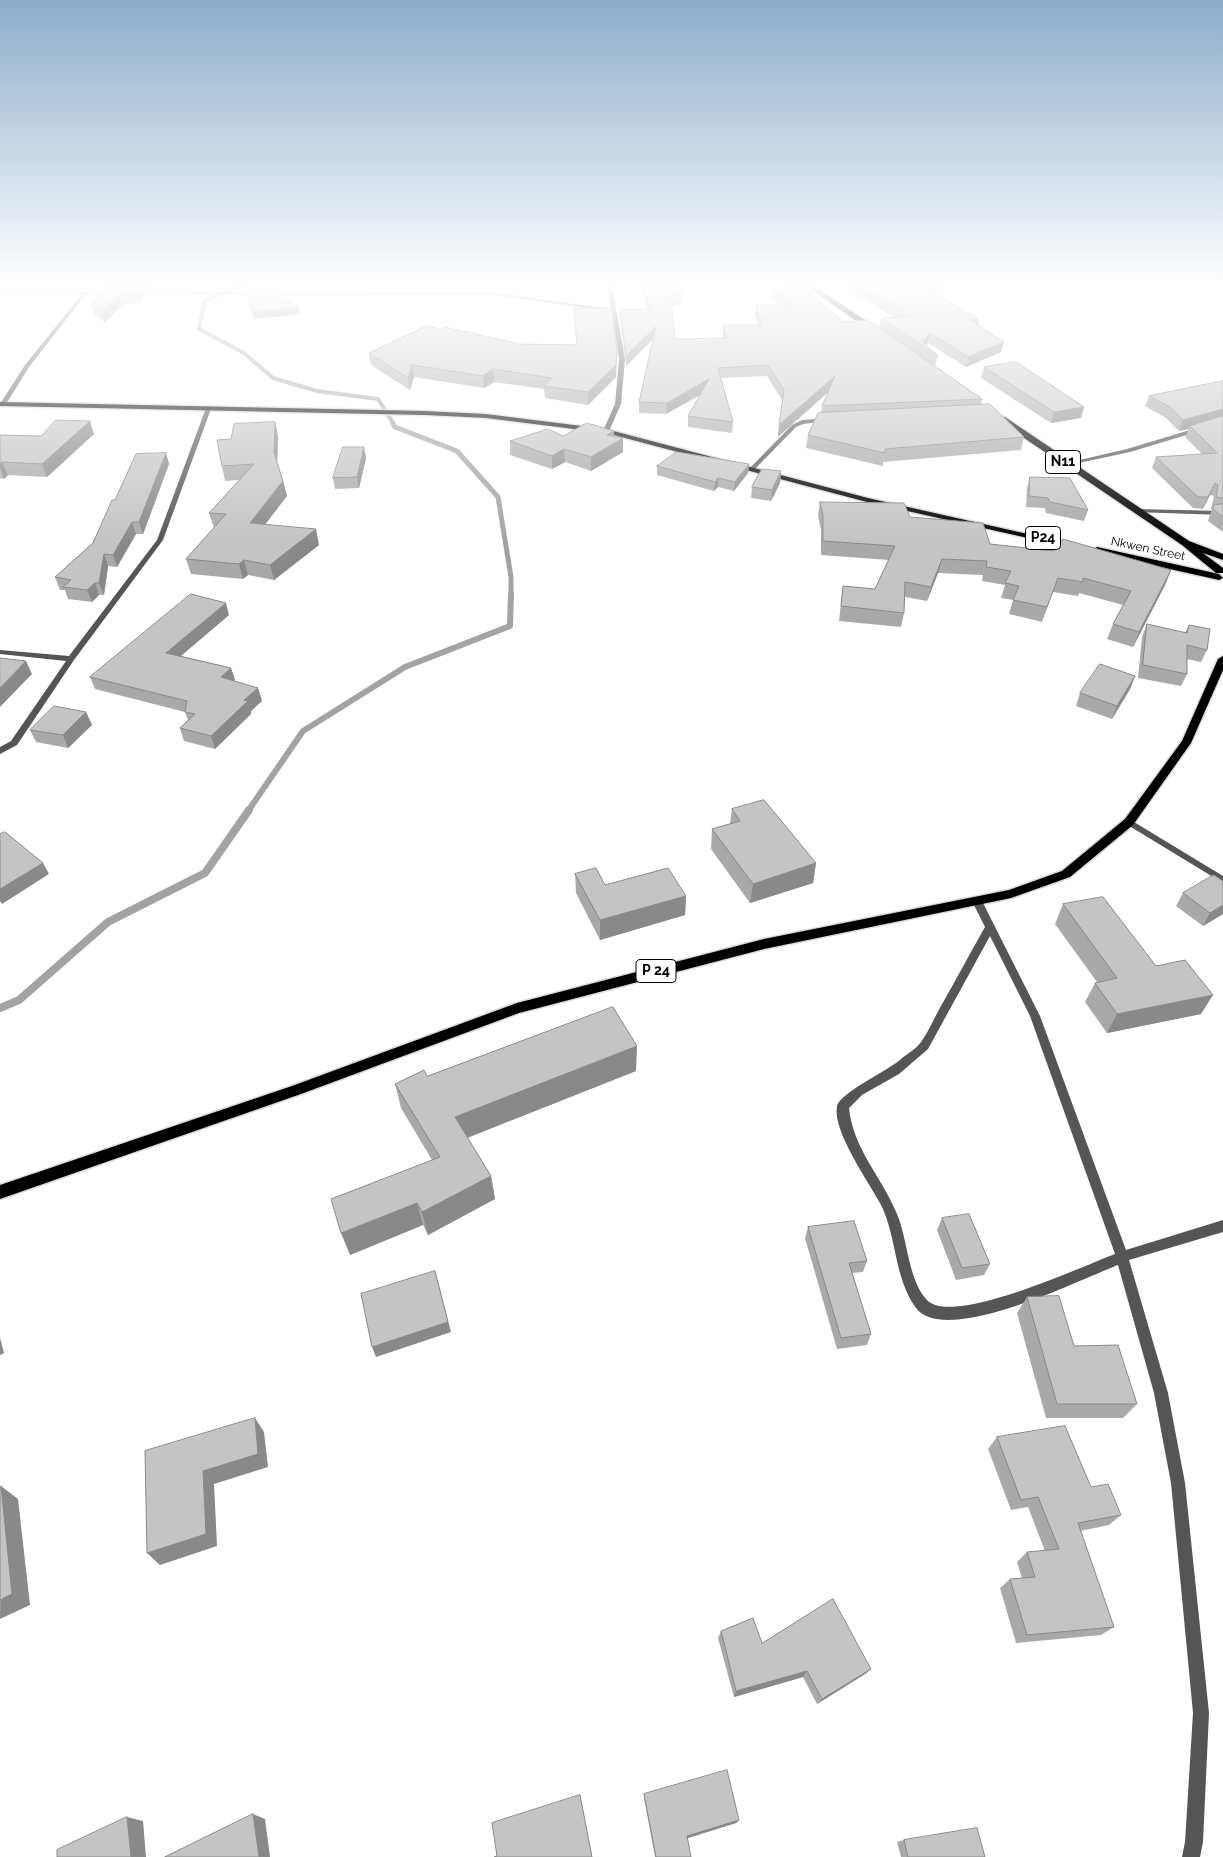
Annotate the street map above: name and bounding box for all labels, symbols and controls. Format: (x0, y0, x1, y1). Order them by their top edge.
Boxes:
road number: N11 (1046, 451, 1080, 474)
road number: P24 (1026, 526, 1060, 550)
street label: Nkwen Street (1110, 534, 1186, 564)
road number: P 24 (636, 959, 676, 982)

